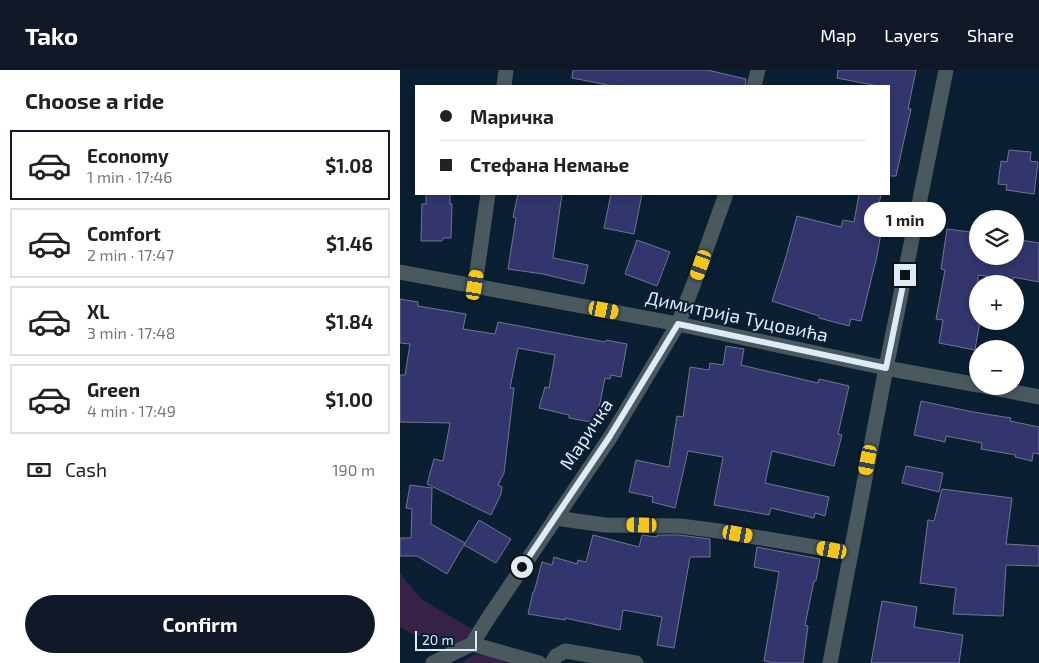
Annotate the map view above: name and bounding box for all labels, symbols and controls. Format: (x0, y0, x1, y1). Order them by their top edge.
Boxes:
text: Tako (25, 21, 78, 50)
text: Map (820, 24, 856, 46)
text: Layers (884, 24, 939, 46)
text: Share (967, 24, 1014, 46)
text: Choose a ride (25, 87, 164, 113)
text: Маричка (470, 105, 554, 128)
icon: car (27, 143, 72, 188)
text: Economy (87, 144, 169, 167)
text: Стефана Немање (470, 153, 629, 176)
text: $1.08 (325, 154, 373, 177)
text: 1 min · 17:46 (87, 167, 172, 186)
callout: 1 min (864, 202, 946, 238)
text: 1 min (886, 210, 924, 229)
map controls (969, 210, 1024, 395)
button: layers (969, 210, 1024, 265)
icon: car (27, 221, 72, 266)
text: Comfort (87, 222, 161, 245)
text: $1.46 (326, 232, 373, 255)
text: 2 min · 17:47 (87, 245, 174, 264)
car (689, 248, 712, 282)
route end (894, 264, 916, 286)
car (465, 269, 484, 301)
button: + (969, 275, 1024, 330)
street label: Димитрија Туцовића (644, 285, 830, 347)
icon: car (27, 299, 72, 344)
text: XL (87, 300, 109, 323)
car (587, 300, 620, 320)
text: $1.84 (325, 310, 373, 333)
text: 3 min · 17:48 (87, 323, 176, 342)
button: − (969, 340, 1024, 395)
icon: car (27, 377, 72, 422)
text: Green (87, 378, 140, 401)
text: $1.00 (325, 388, 373, 411)
street label: Маричка (554, 394, 617, 474)
text: 4 min · 17:49 (87, 401, 176, 420)
car (857, 444, 878, 476)
icon: cash (25, 456, 53, 484)
text: Cash (65, 458, 107, 481)
text: 190 m (332, 460, 375, 479)
car (626, 517, 657, 533)
car (721, 524, 754, 544)
car (815, 540, 848, 560)
route start (511, 556, 533, 578)
button: Confirm (25, 595, 375, 653)
scale bar (415, 628, 478, 651)
text: 20 m (422, 631, 454, 648)

